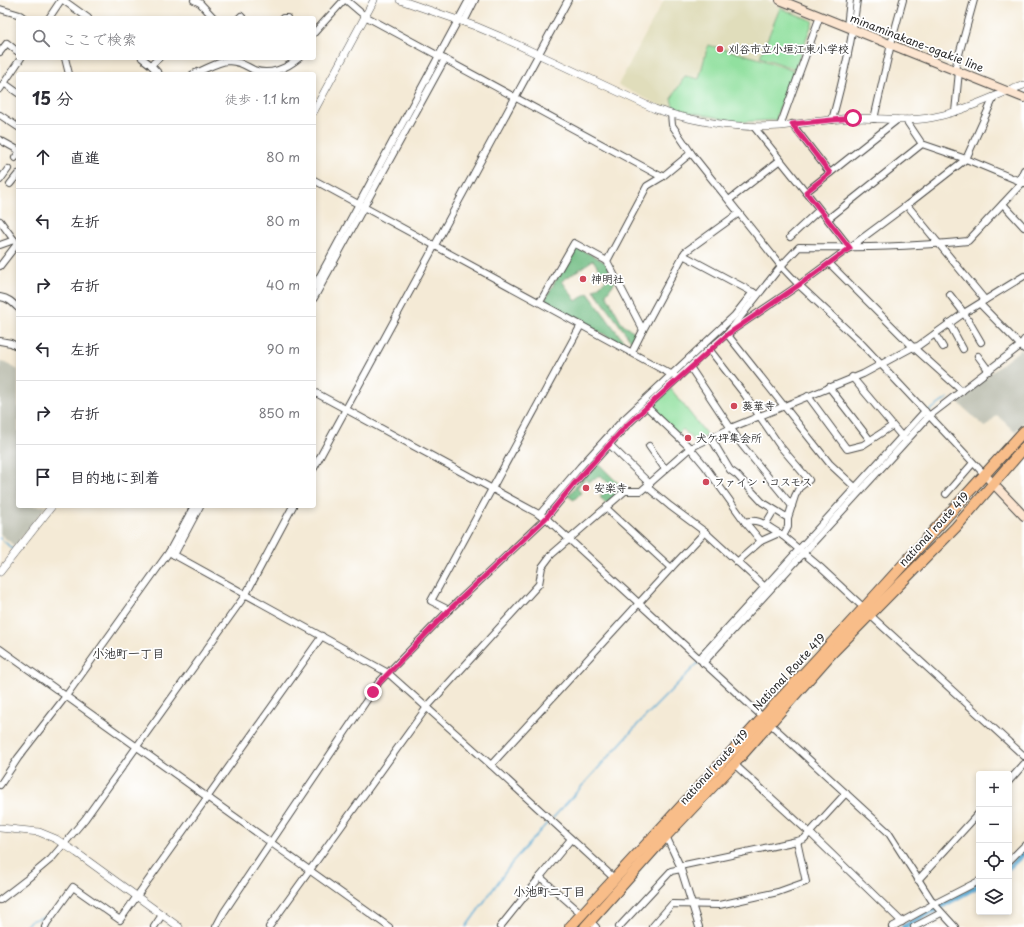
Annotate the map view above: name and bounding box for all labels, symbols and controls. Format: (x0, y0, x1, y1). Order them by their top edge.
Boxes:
street label: minaminakane-ogakie line (848, 9, 986, 76)
search box (16, 16, 316, 60)
icon: search (30, 27, 52, 49)
text: ここで検索 (62, 27, 137, 50)
place label: 刈谷市立小垣江東小学校 (728, 40, 849, 57)
marker: 刈谷市立小垣江東小学校 (715, 44, 725, 54)
text: 15 分 (32, 85, 73, 111)
text: 徒歩 · 1.1 km (225, 89, 300, 108)
route start (844, 109, 862, 127)
text: 直進 (70, 145, 100, 168)
icon: ahead (32, 146, 54, 168)
text: 80 m (266, 147, 300, 166)
text: 左折 (70, 209, 100, 232)
icon: left (32, 210, 54, 232)
text: 80 m (266, 211, 300, 230)
place label: 神明社 (591, 270, 624, 287)
text: 右折 (70, 273, 100, 296)
icon: right (32, 274, 54, 296)
marker: 神明社 (578, 274, 588, 284)
text: 40 m (266, 275, 300, 294)
text: 左折 (70, 337, 100, 360)
icon: left (32, 338, 54, 360)
text: 90 m (267, 339, 300, 358)
place label: 葵華寺 (742, 397, 775, 414)
text: 右折 (70, 401, 100, 424)
marker: 葵華寺 (729, 401, 739, 411)
icon: right (32, 402, 54, 424)
text: 850 m (259, 403, 300, 422)
place label: 犬ケ坪集会所 (696, 429, 762, 446)
marker: 犬ケ坪集会所 (683, 433, 693, 443)
text: 目的地に到着 (70, 465, 160, 488)
icon: arrive (32, 466, 54, 488)
place label: ファイン・コスモス (714, 473, 813, 490)
marker: ファイン・コスモス (701, 477, 711, 487)
place label: 安楽寺 (594, 479, 627, 496)
marker: 安楽寺 (581, 483, 591, 493)
street label: national route 419 (895, 488, 973, 570)
street label: National Route 419 (748, 629, 829, 714)
district label: 小池町一丁目 (92, 644, 164, 662)
route end (364, 683, 382, 701)
street label: national route 419 (675, 725, 752, 808)
map controls (976, 771, 1012, 915)
button: + (976, 771, 1012, 807)
button: − (976, 807, 1012, 843)
button: locate (976, 843, 1012, 879)
button: layers (976, 879, 1012, 915)
district label: 小池町二丁目 (513, 882, 585, 900)

